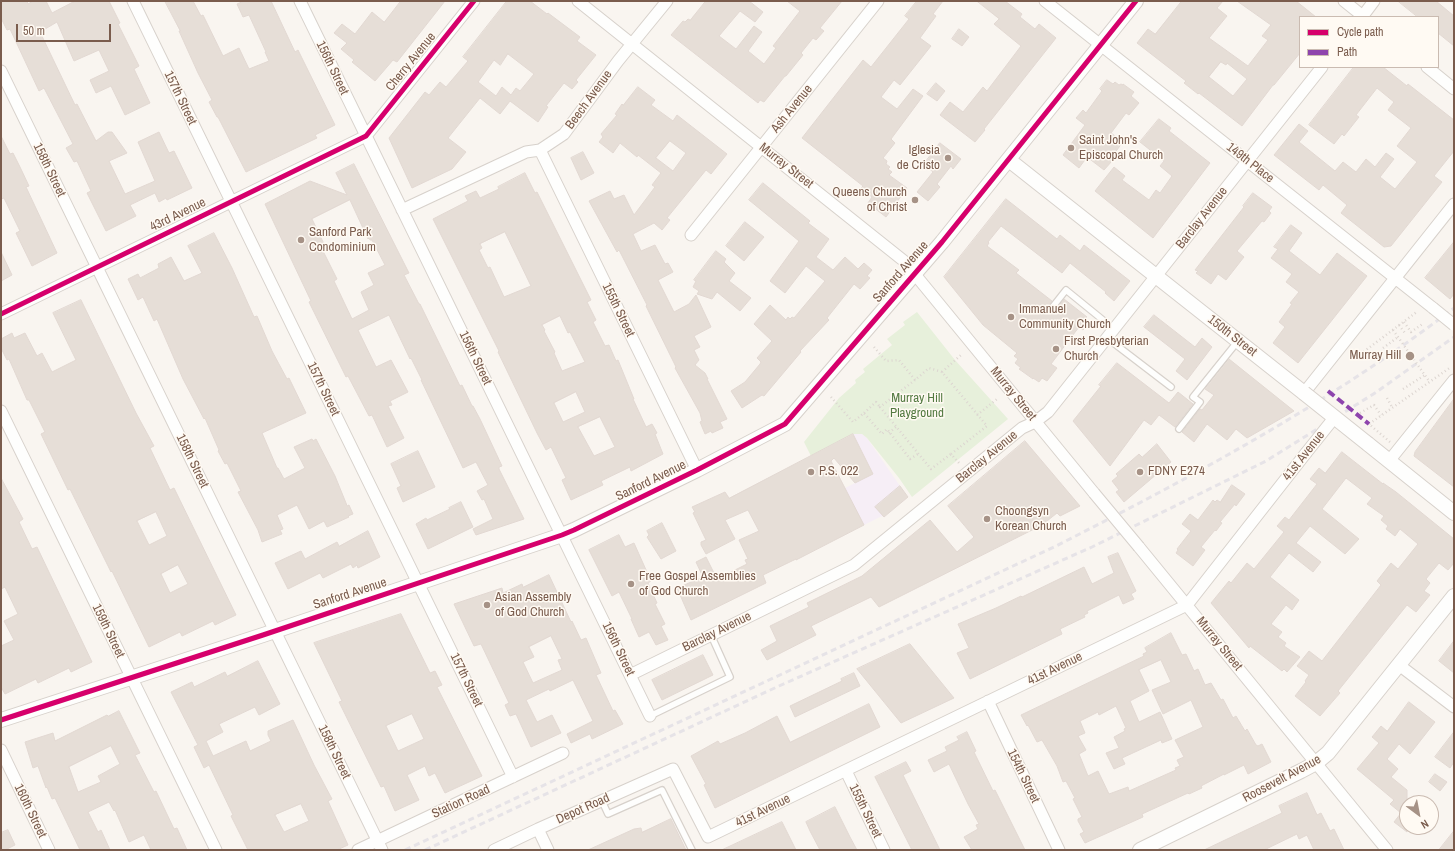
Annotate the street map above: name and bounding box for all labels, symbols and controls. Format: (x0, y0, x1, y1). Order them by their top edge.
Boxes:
scale bar (18, 16, 113, 42)
legend (1299, 16, 1439, 68)
text: 50 m (23, 23, 45, 39)
text: Cycle path (1337, 24, 1384, 40)
street label: Cherry Avenue (383, 30, 439, 94)
street label: 156th Street (312, 38, 352, 98)
text: Path (1337, 44, 1357, 60)
street label: Beech Avenue (562, 67, 616, 133)
street label: 157th Street (160, 68, 200, 128)
street label: Ash Avenue (768, 82, 816, 136)
place label: Saint John's Episcopal Church (1079, 133, 1163, 164)
street label: 158th Street (29, 140, 69, 200)
street label: Murray Street (756, 140, 816, 192)
street label: 149th Place (1223, 140, 1277, 186)
place label: Iglesia de Cristo (897, 143, 940, 174)
marker: Saint John's Episcopal Church (1066, 143, 1076, 153)
marker: Iglesia de Cristo (943, 153, 953, 163)
street label: Barclay Avenue (1173, 184, 1231, 252)
place label: Queens Church of Christ (832, 185, 907, 216)
street label: 43rd Avenue (147, 195, 209, 235)
marker: Queens Church of Christ (910, 195, 920, 205)
place label: Sanford Park Condominium (309, 225, 376, 256)
marker: Sanford Park Condominium (296, 235, 306, 245)
street label: Sanford Avenue (870, 238, 932, 306)
street label: 155th Street (598, 280, 638, 340)
place label: Immanuel Community Church (1019, 302, 1111, 333)
marker: Immanuel Community Church (1006, 312, 1016, 322)
street label: 150th Street (1204, 312, 1260, 360)
street label: 156th Street (455, 328, 495, 388)
place label: First Presbyterian Church (1064, 334, 1149, 365)
marker: First Presbyterian Church (1051, 344, 1061, 354)
place label: Murray Hill (1349, 348, 1401, 364)
marker: Murray Hill (1404, 350, 1416, 362)
street label: 157th Street (303, 359, 343, 419)
street label: Murray Street (987, 364, 1039, 424)
park label: Murray Hill Playground (890, 391, 944, 422)
street label: Barclay Avenue (953, 428, 1021, 486)
street label: 41st Avenue (1280, 428, 1328, 484)
street label: 158th Street (172, 431, 212, 491)
street label: Sanford Avenue (613, 457, 689, 505)
place label: P.S. 022 (819, 464, 859, 480)
place label: FDNY E274 (1148, 464, 1205, 480)
marker: P.S. 022 (806, 467, 816, 477)
marker: FDNY E274 (1135, 467, 1145, 477)
place label: Choongsyn Korean Church (995, 504, 1067, 535)
marker: Choongsyn Korean Church (982, 514, 992, 524)
place label: Free Gospel Assemblies of God Church (639, 569, 756, 600)
street label: Sanford Avenue (311, 575, 389, 613)
marker: Free Gospel Assemblies of God Church (626, 579, 636, 589)
place label: Asian Assembly of God Church (495, 590, 571, 621)
marker: Asian Assembly of God Church (482, 600, 492, 610)
street label: 159th Street (88, 601, 128, 661)
street label: Barclay Avenue (680, 609, 754, 655)
street label: Murray Street (1193, 614, 1245, 674)
street label: 156th Street (598, 619, 638, 679)
street label: 41st Avenue (1025, 649, 1085, 689)
street label: 157th Street (446, 650, 486, 710)
street label: 158th Street (314, 722, 354, 782)
street label: 154th Street (1003, 746, 1043, 806)
street label: Roosevelt Avenue (1240, 752, 1324, 806)
street label: 160th Street (10, 781, 50, 841)
street label: 155th Street (845, 781, 885, 841)
street label: Station Road (430, 782, 492, 822)
street label: Depot Road (554, 790, 612, 828)
street label: 41st Avenue (733, 791, 793, 831)
north arrow (1399, 795, 1439, 835)
text: N (1418, 817, 1431, 832)

